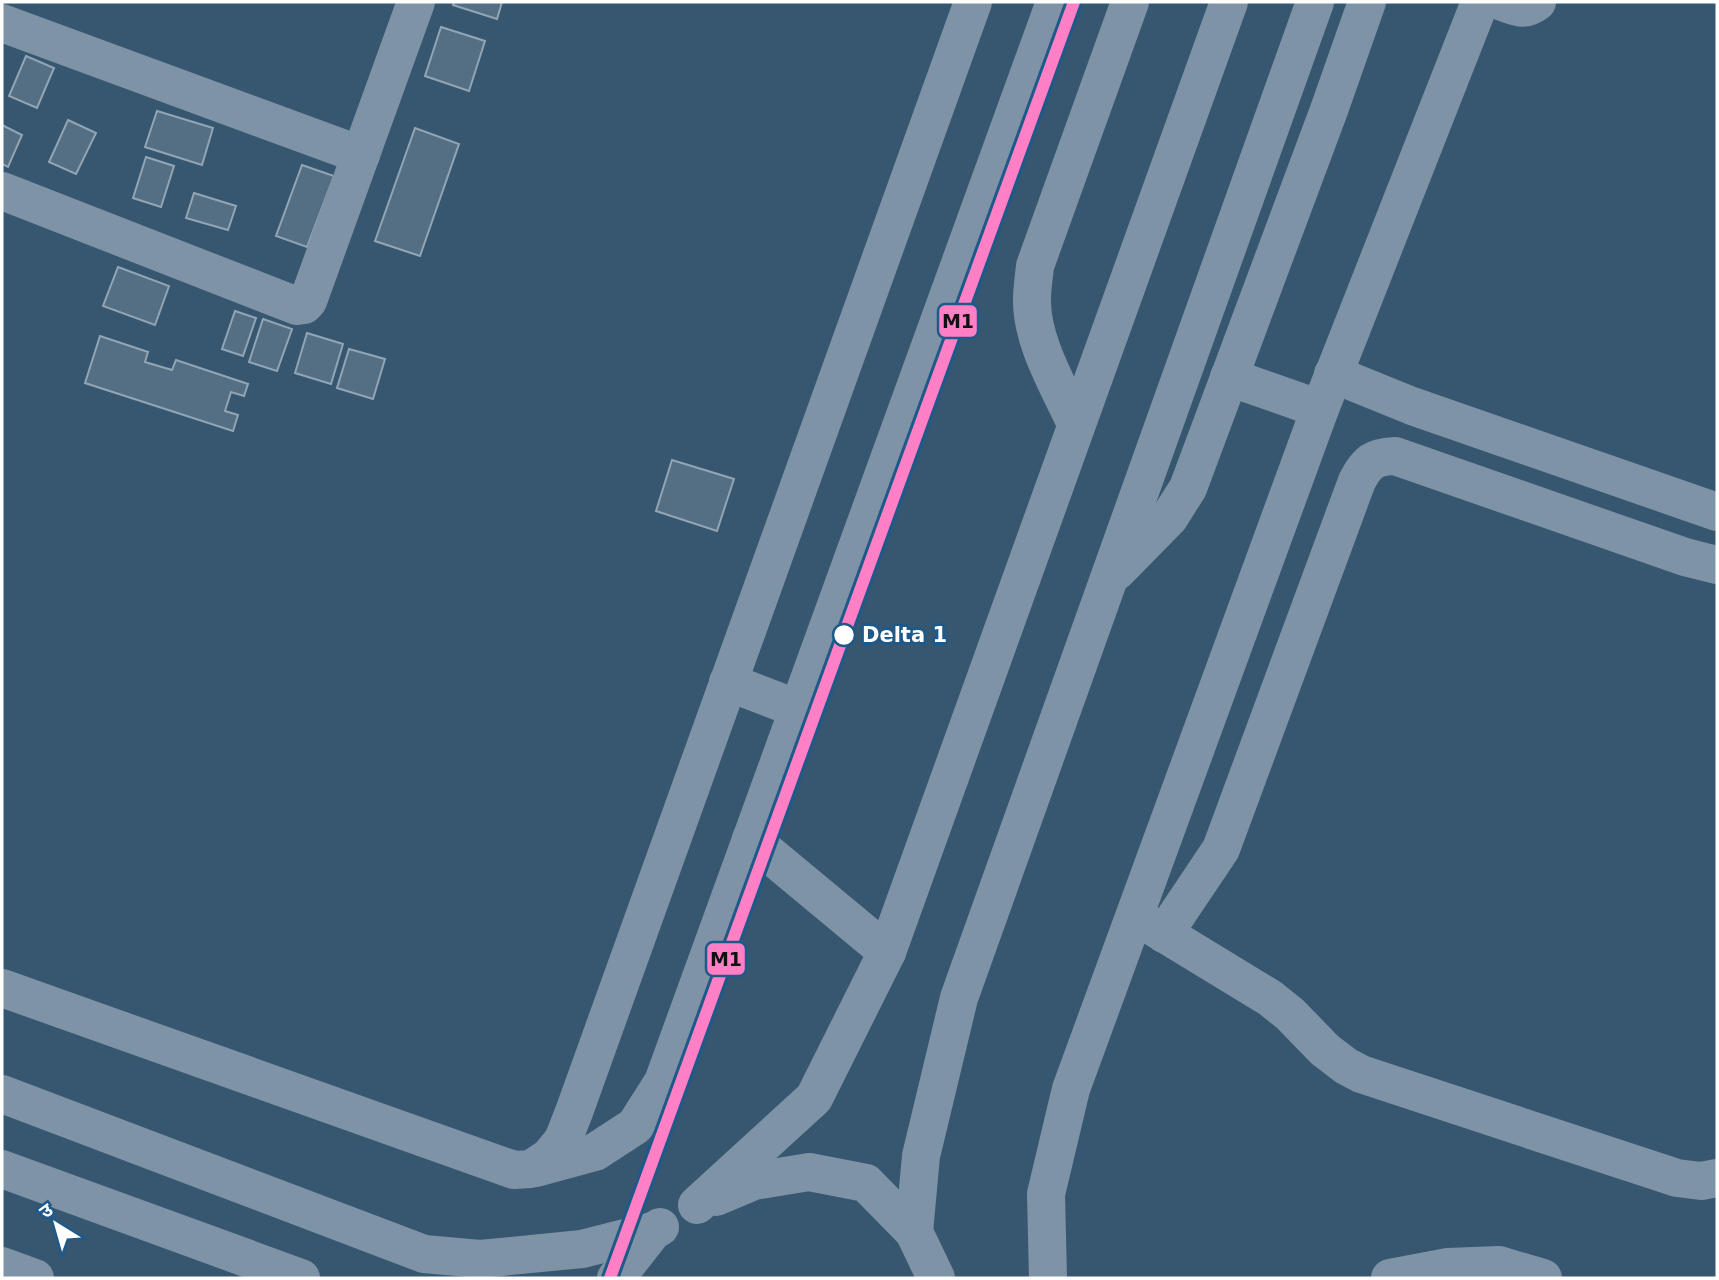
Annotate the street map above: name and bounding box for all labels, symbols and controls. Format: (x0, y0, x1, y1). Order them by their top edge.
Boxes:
line badge: M1 (938, 304, 978, 338)
text: M1 (942, 310, 974, 332)
marker: Delta 1 (832, 623, 856, 647)
place label: Delta 1 (862, 623, 947, 647)
line badge: M1 (706, 942, 746, 976)
text: M1 (710, 948, 742, 970)
north arrow (21, 1189, 91, 1259)
text: उ (35, 1198, 58, 1223)

